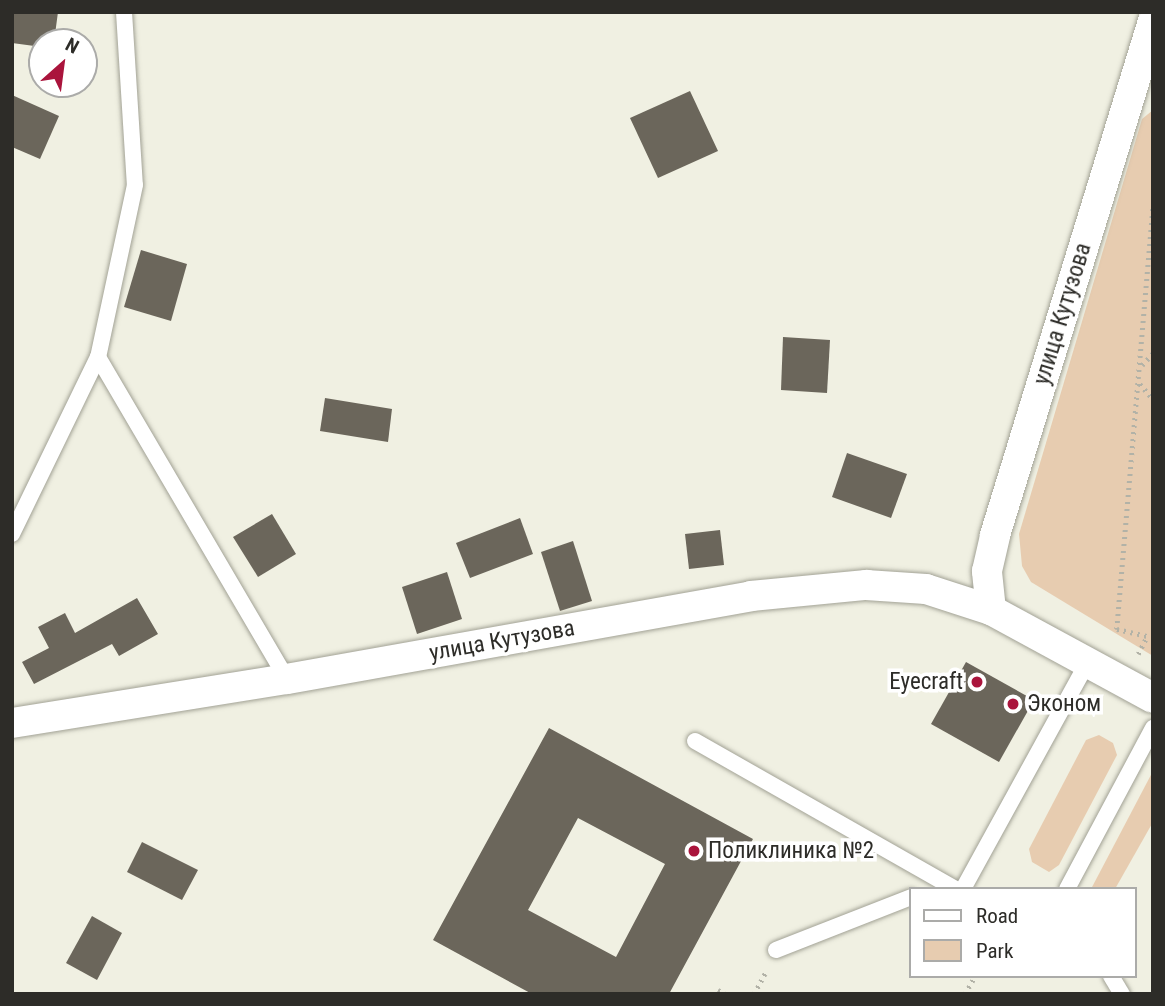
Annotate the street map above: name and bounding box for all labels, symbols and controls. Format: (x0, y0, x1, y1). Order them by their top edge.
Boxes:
north arrow (28, 28, 98, 98)
text: N (62, 33, 83, 59)
street label: улица Кутузова (1028, 240, 1098, 388)
street label: улица Кутузова (427, 615, 577, 667)
place label: Eyecraft (889, 668, 963, 696)
marker: Eyecraft (969, 674, 985, 690)
place label: Эконом (1027, 690, 1101, 718)
marker: Эконом (1005, 696, 1021, 712)
place label: Поликлиника №2 (708, 837, 874, 865)
marker: Поликлиника №2 (686, 843, 702, 859)
legend (909, 887, 1137, 978)
text: Road (976, 904, 1018, 928)
text: Park (976, 939, 1013, 963)

